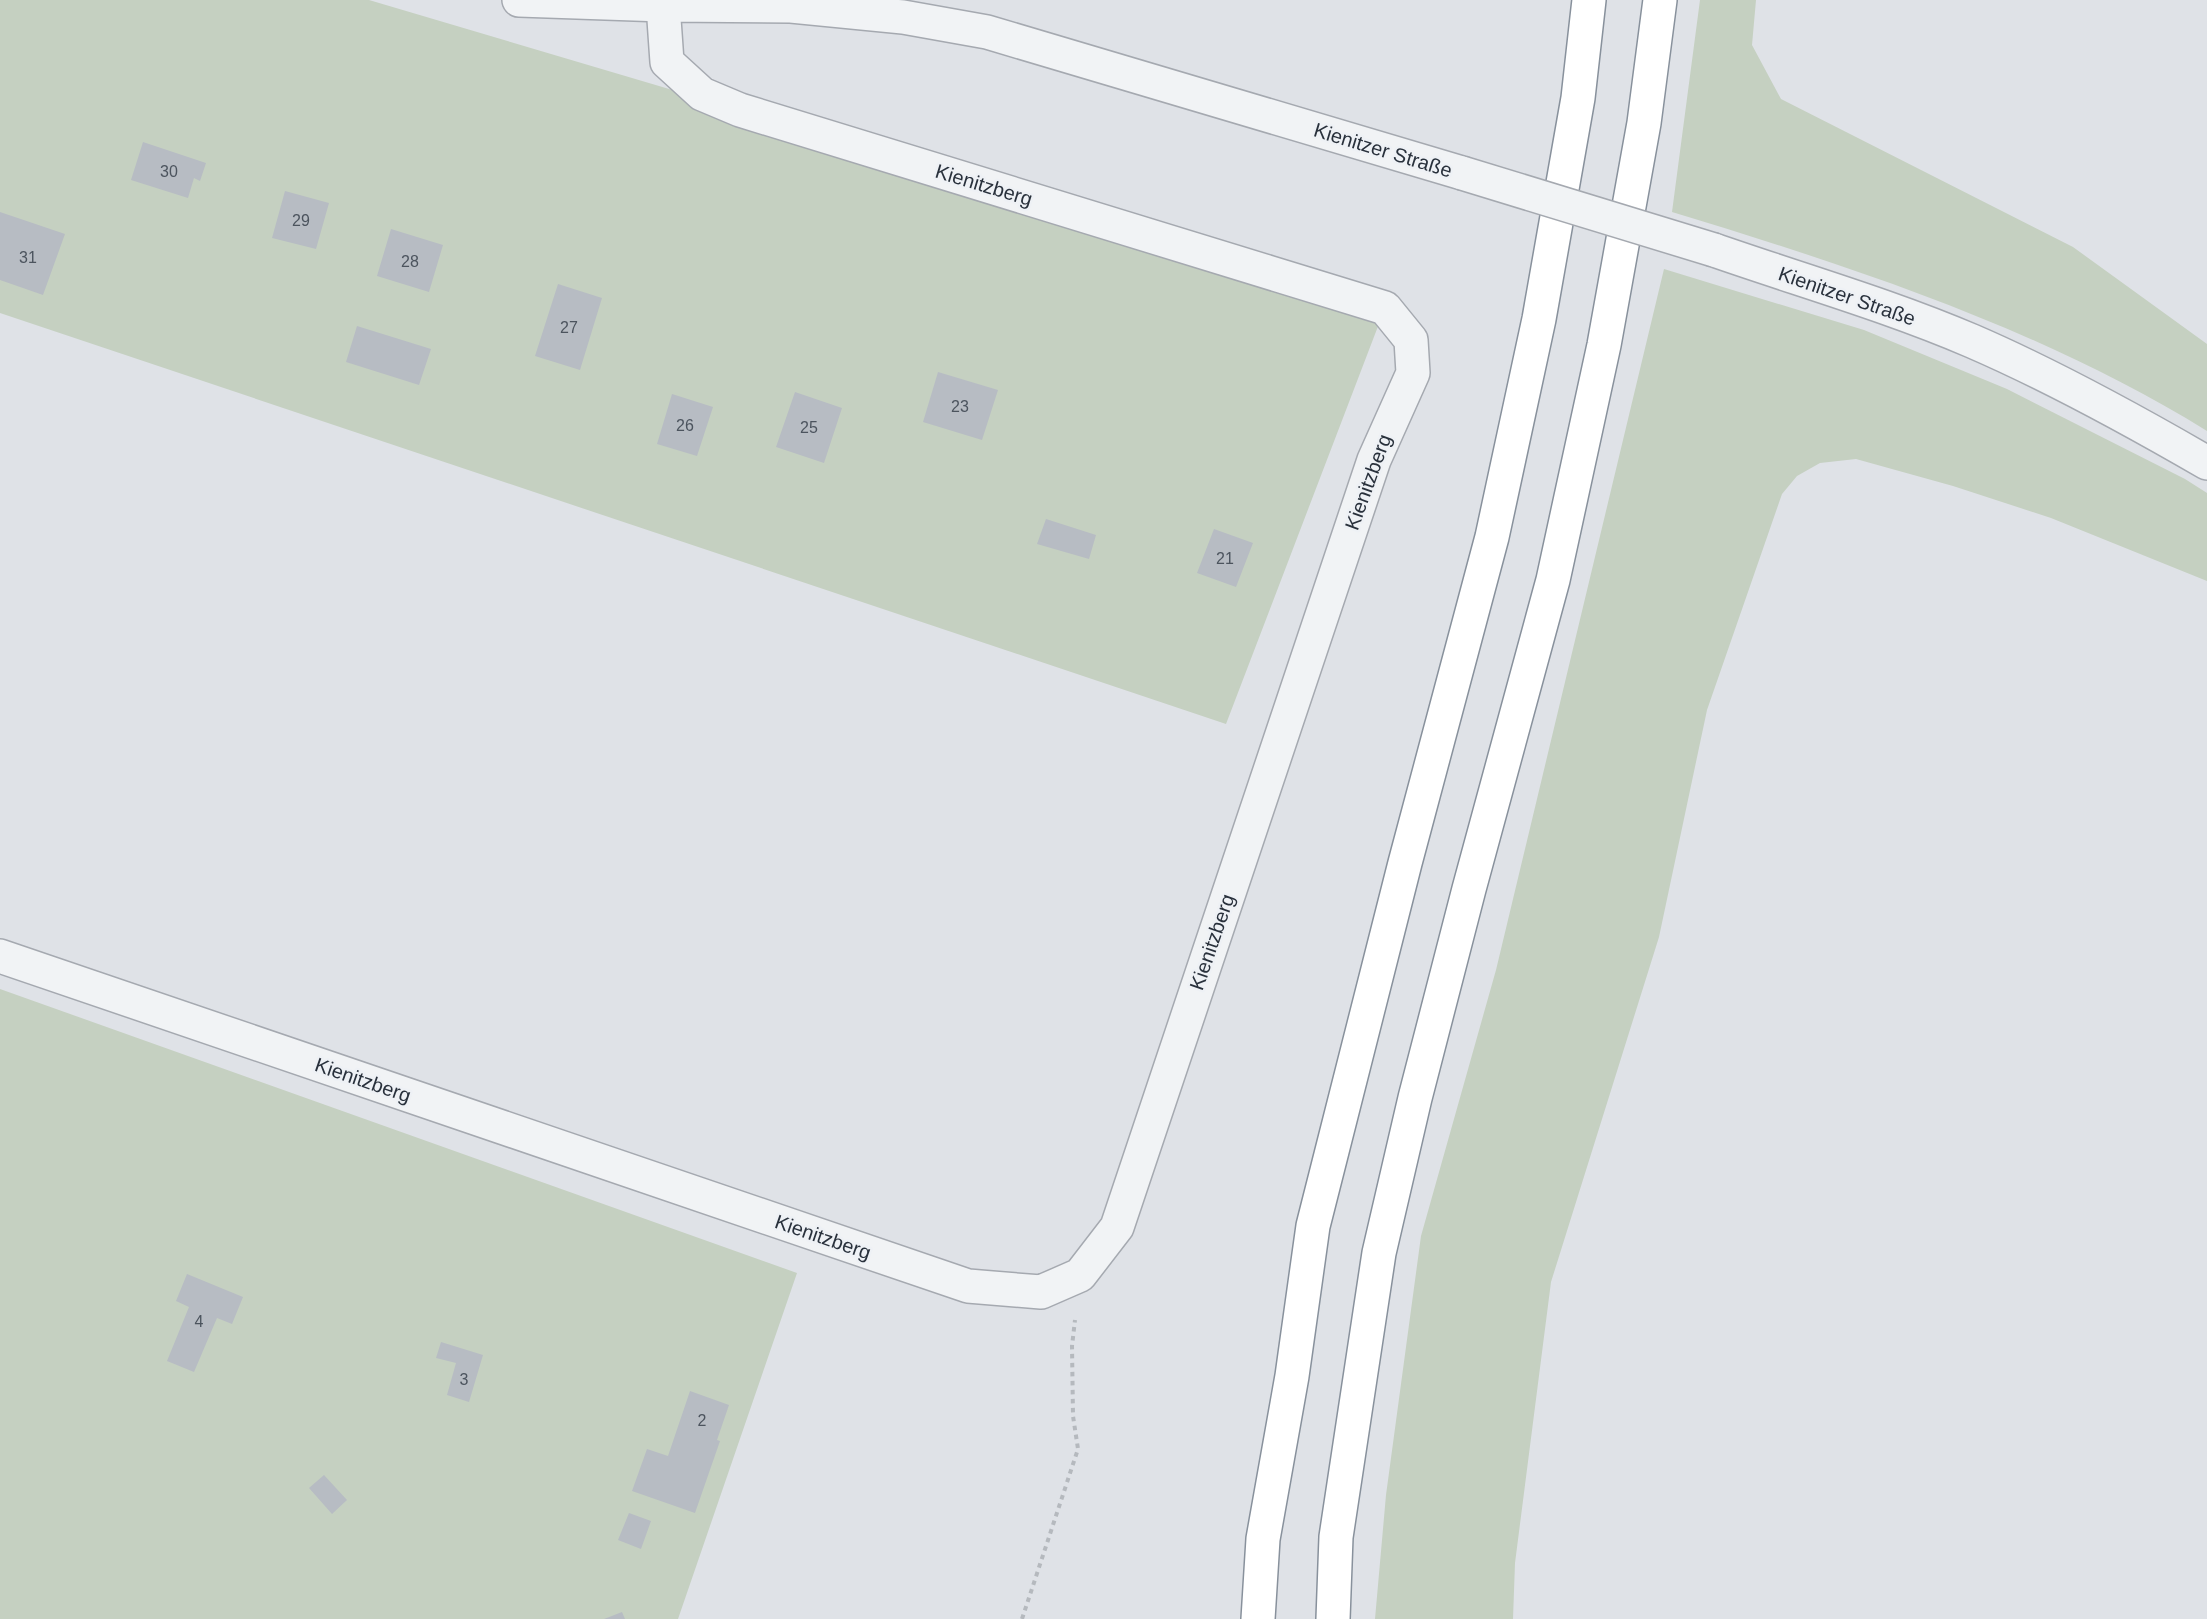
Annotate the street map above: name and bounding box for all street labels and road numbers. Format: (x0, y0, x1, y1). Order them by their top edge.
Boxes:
street label: Kienitzer Straße (1311, 119, 1455, 181)
street label: Kienitzberg (933, 160, 1035, 210)
street label: Kienitzer Straße (1776, 262, 1918, 330)
street label: Kienitzberg (1341, 431, 1395, 533)
street label: Kienitzberg (1185, 891, 1239, 993)
street label: Kienitzberg (312, 1053, 414, 1107)
street label: Kienitzberg (772, 1210, 874, 1264)

